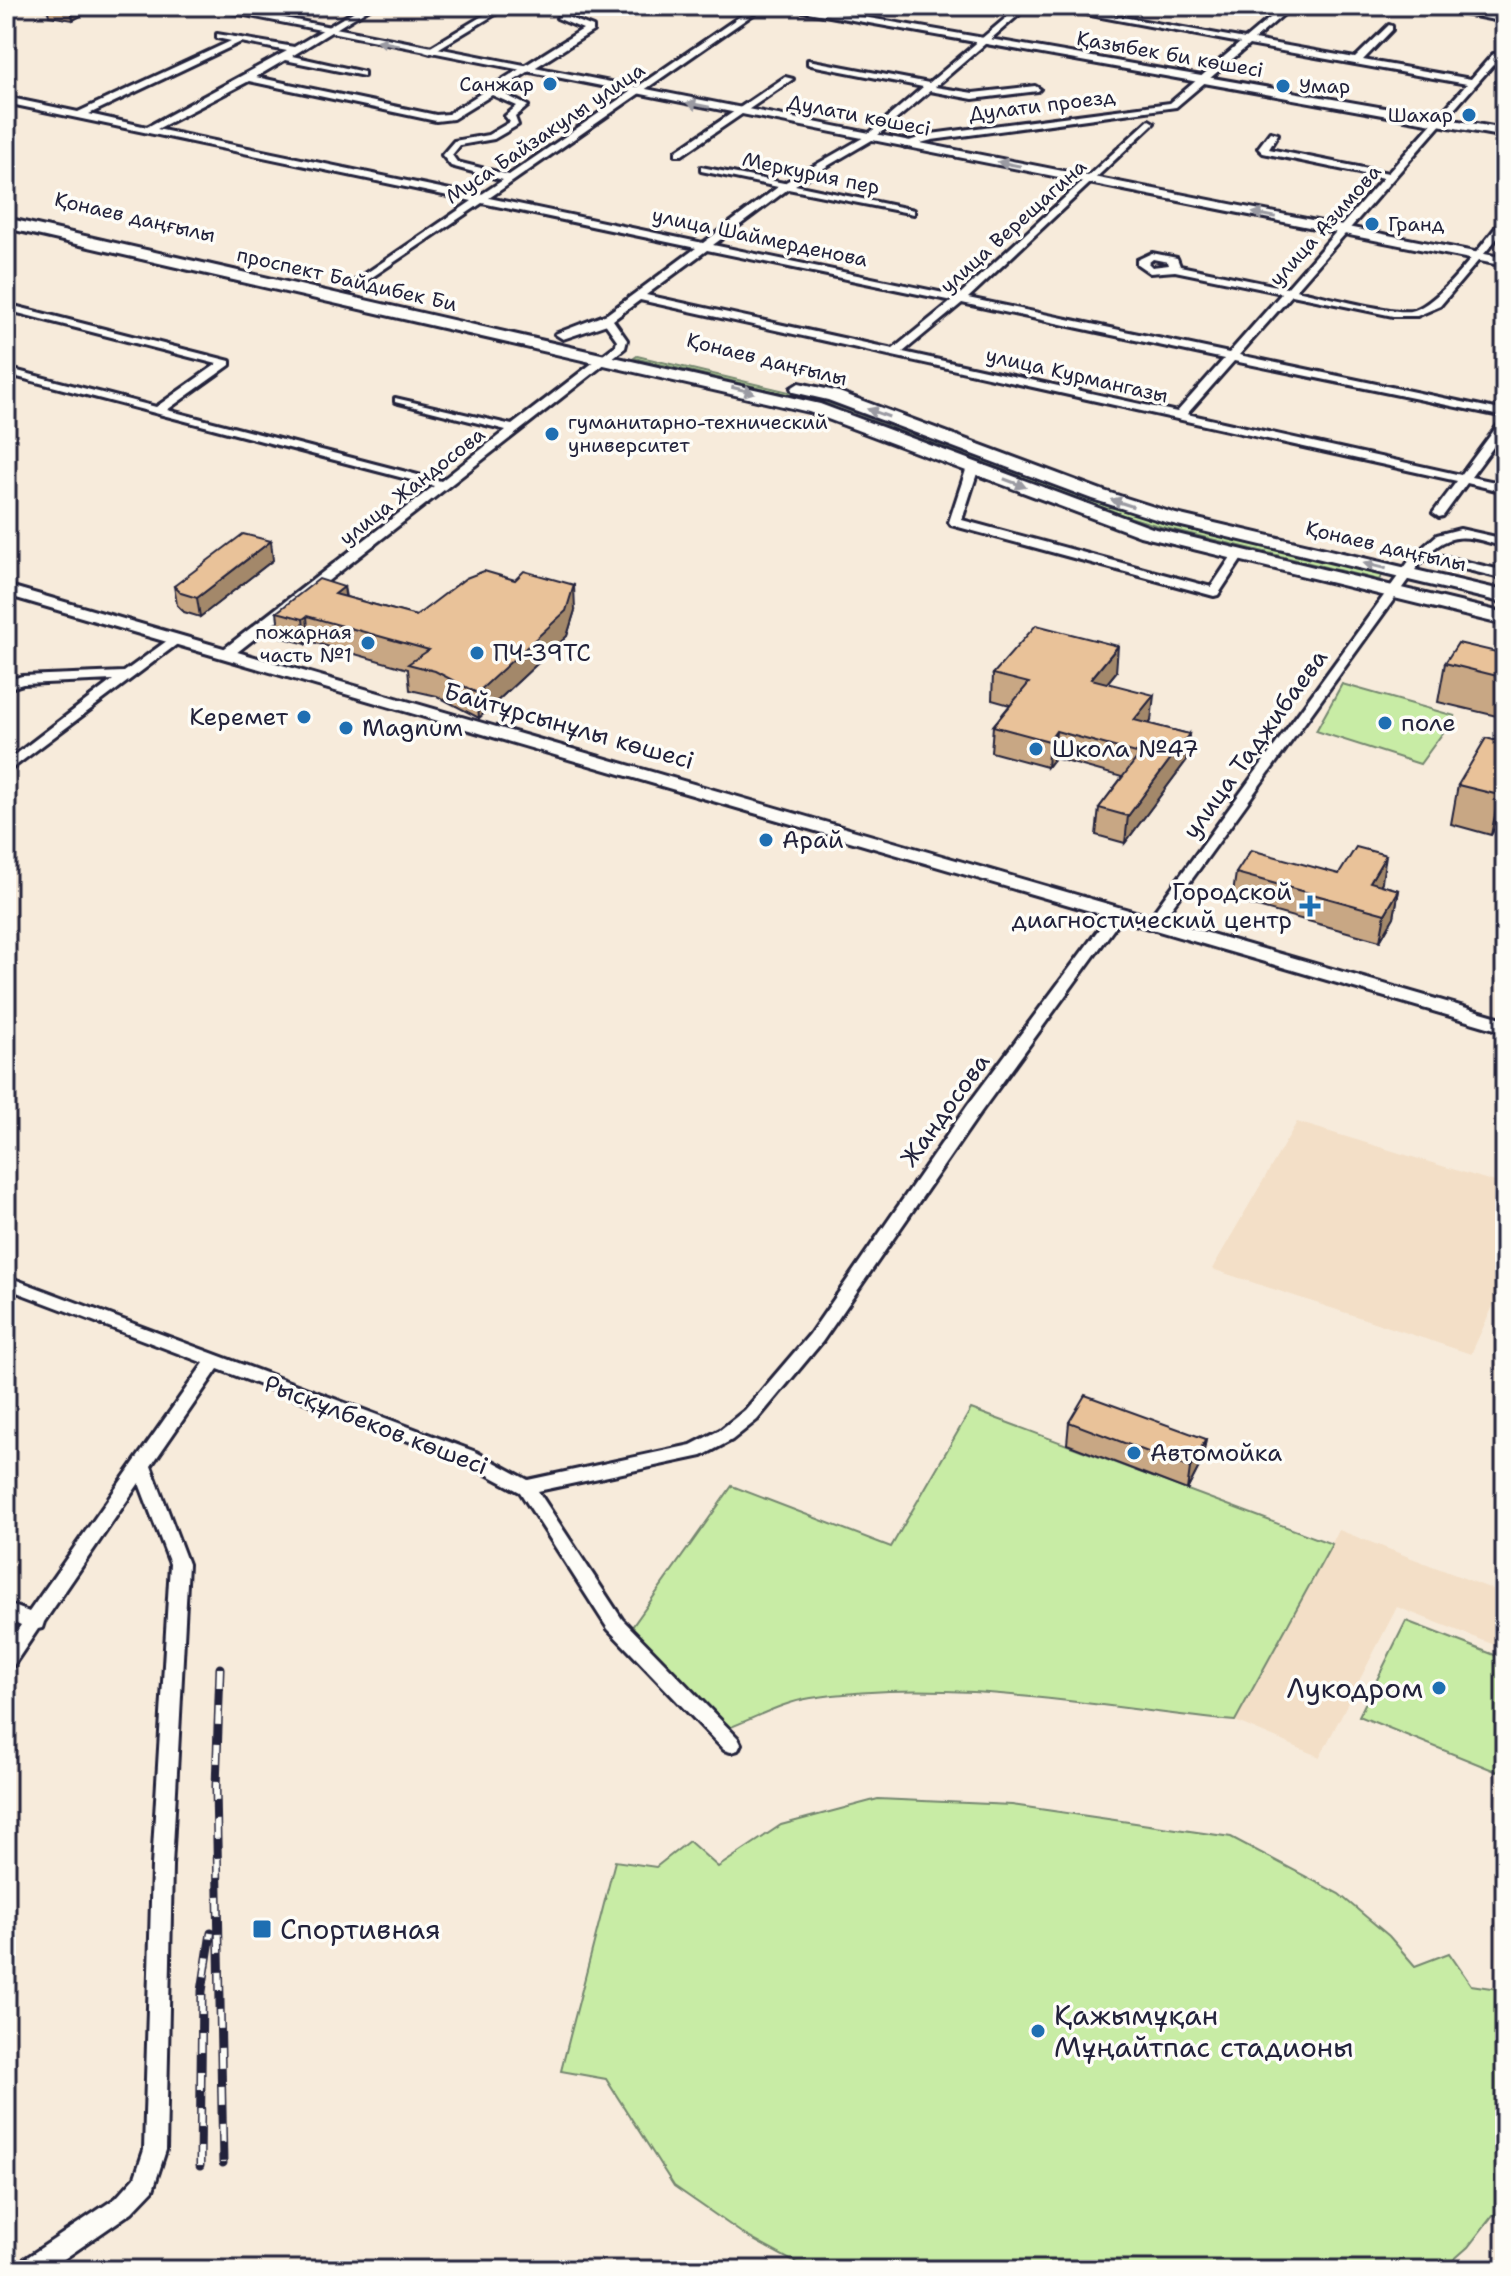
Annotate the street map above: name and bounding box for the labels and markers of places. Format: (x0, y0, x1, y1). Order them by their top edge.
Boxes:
place label: Санжар (459, 71, 534, 97)
place label: Умар (1299, 73, 1350, 99)
marker: Санжар (541, 75, 559, 93)
marker: Умар (1274, 77, 1292, 95)
place label: Шахар (1388, 102, 1453, 128)
marker: Шахар (1460, 106, 1478, 124)
place label: Гранд (1388, 211, 1445, 237)
marker: Гранд (1363, 215, 1381, 233)
place label: гуманитарно-технический университет (568, 409, 828, 458)
marker: гуманитарно-технический университет (543, 425, 561, 443)
place label: пожарная часть №1 (255, 619, 352, 668)
marker: пожарная часть №1 (359, 634, 377, 652)
place label: ПЧ-39ТС (493, 637, 591, 669)
marker: ПЧ-39ТС (468, 644, 486, 662)
place label: Керемет (189, 701, 289, 733)
place label: поле (1401, 707, 1456, 739)
marker: Керемет (295, 708, 313, 726)
place label: Magnum (362, 712, 463, 744)
marker: поле (1376, 714, 1394, 732)
marker: Magnum (337, 719, 355, 737)
place label: Школа №47 (1052, 733, 1199, 765)
marker: Школа №47 (1027, 740, 1045, 758)
place label: Арай (782, 824, 844, 856)
marker: Арай (757, 831, 775, 849)
place label: Городской диагностический центр (1012, 876, 1292, 936)
marker: Городской диагностический центр (1299, 895, 1321, 917)
place label: Автомойка (1150, 1437, 1282, 1469)
marker: Автомойка (1125, 1444, 1143, 1462)
place label: Лукодром (1287, 1669, 1423, 1707)
marker: Лукодром (1430, 1679, 1448, 1697)
place label: Спортивная (280, 1910, 441, 1948)
marker: Спортивная (251, 1918, 273, 1940)
place label: Қажымұқан Мұңайтпас стадионы (1054, 1996, 1354, 2066)
marker: Қажымұқан Мұңайтпас стадионы (1029, 2022, 1047, 2040)

